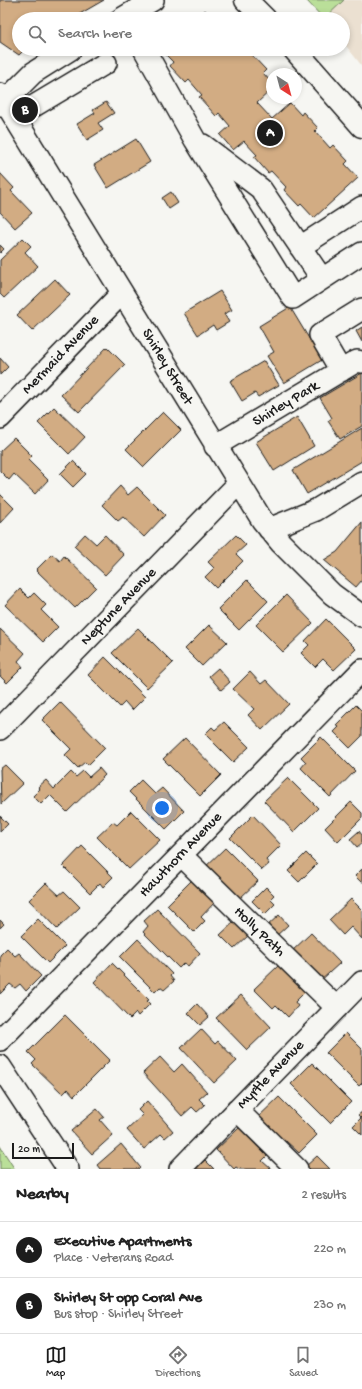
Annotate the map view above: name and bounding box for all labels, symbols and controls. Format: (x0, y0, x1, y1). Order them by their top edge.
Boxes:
search box (12, 12, 350, 56)
icon: search (26, 23, 48, 45)
text: Search here (58, 25, 132, 43)
north arrow (266, 68, 302, 104)
pin: B (12, 95, 38, 125)
pin: A (257, 118, 283, 148)
street label: Mermaid Avenue (19, 311, 103, 398)
street label: Shirley Street (137, 326, 198, 410)
street label: Shirley Park (250, 377, 324, 431)
street label: Neptune Avenue (77, 564, 161, 650)
your location (152, 798, 172, 818)
street label: Hawthorn Avenue (136, 808, 226, 901)
street label: Holly Path (229, 903, 289, 961)
street label: Myrtle Avenue (234, 1037, 309, 1113)
scale bar (12, 1141, 74, 1160)
text: 20 m (18, 1144, 40, 1156)
text: Nearby (16, 1185, 69, 1205)
text: 2 results (301, 1188, 346, 1203)
text: Executive Apartments (54, 1233, 192, 1251)
text: A (25, 1242, 33, 1257)
text: 220 m (314, 1242, 346, 1257)
text: Place · Veterans Road (54, 1251, 173, 1266)
text: Shirley St opp Coral Ave (54, 1289, 202, 1307)
text: B (26, 1298, 32, 1313)
text: 230 m (313, 1298, 346, 1313)
text: Bus stop · Shirley Street (54, 1307, 182, 1322)
tab: Map (45, 1344, 67, 1380)
tab: Directions (156, 1344, 200, 1380)
tab: Saved (289, 1344, 317, 1380)

